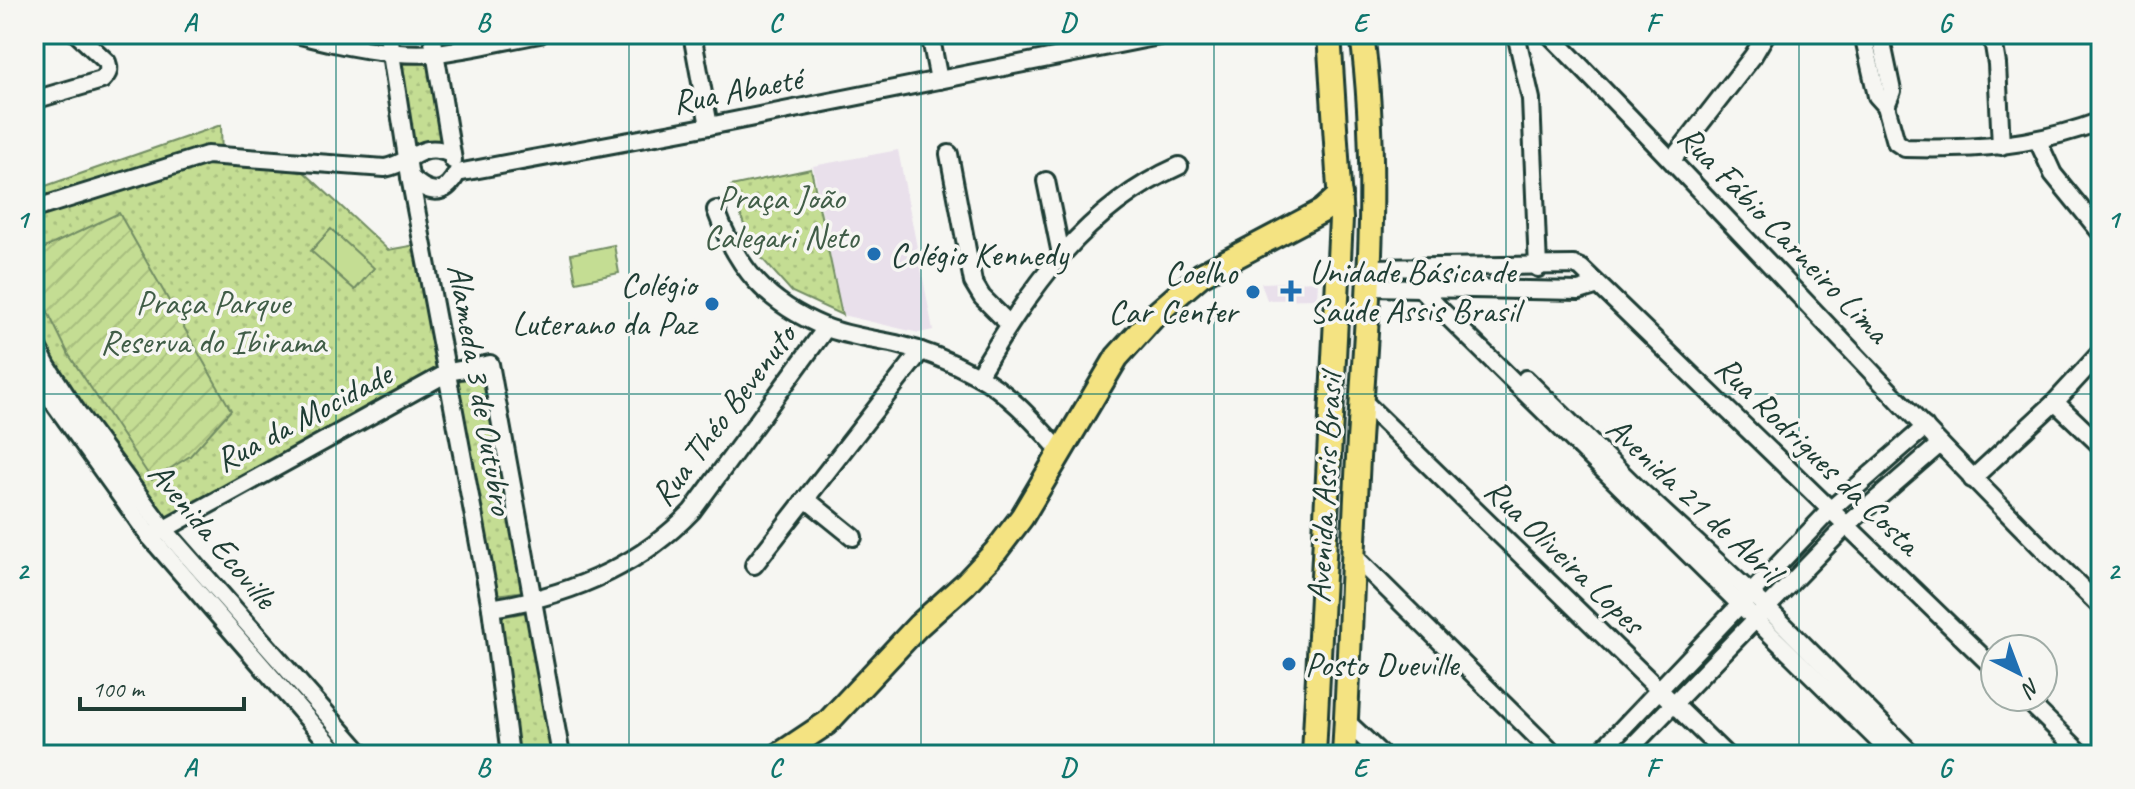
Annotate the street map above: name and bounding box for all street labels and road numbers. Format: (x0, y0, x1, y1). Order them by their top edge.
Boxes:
street label: Rua Abaeté (669, 55, 810, 124)
street label: Rua Fábio Carneiro Lima (1669, 116, 1901, 354)
street label: Alameda 3 de Outubro (438, 260, 525, 520)
street label: Rua Théo Bevenuto (641, 312, 808, 514)
street label: Rua Rodrigues da Costa (1706, 346, 1932, 566)
street label: Rua da Mocidade (207, 351, 401, 481)
street label: Avenida Assis Brasil (1297, 366, 1352, 604)
street label: Avenida 21 de Abril (1597, 407, 1795, 595)
street label: Avenida Ecoville (139, 453, 288, 619)
street label: Rua Oliveira Lopes (1476, 469, 1656, 645)

